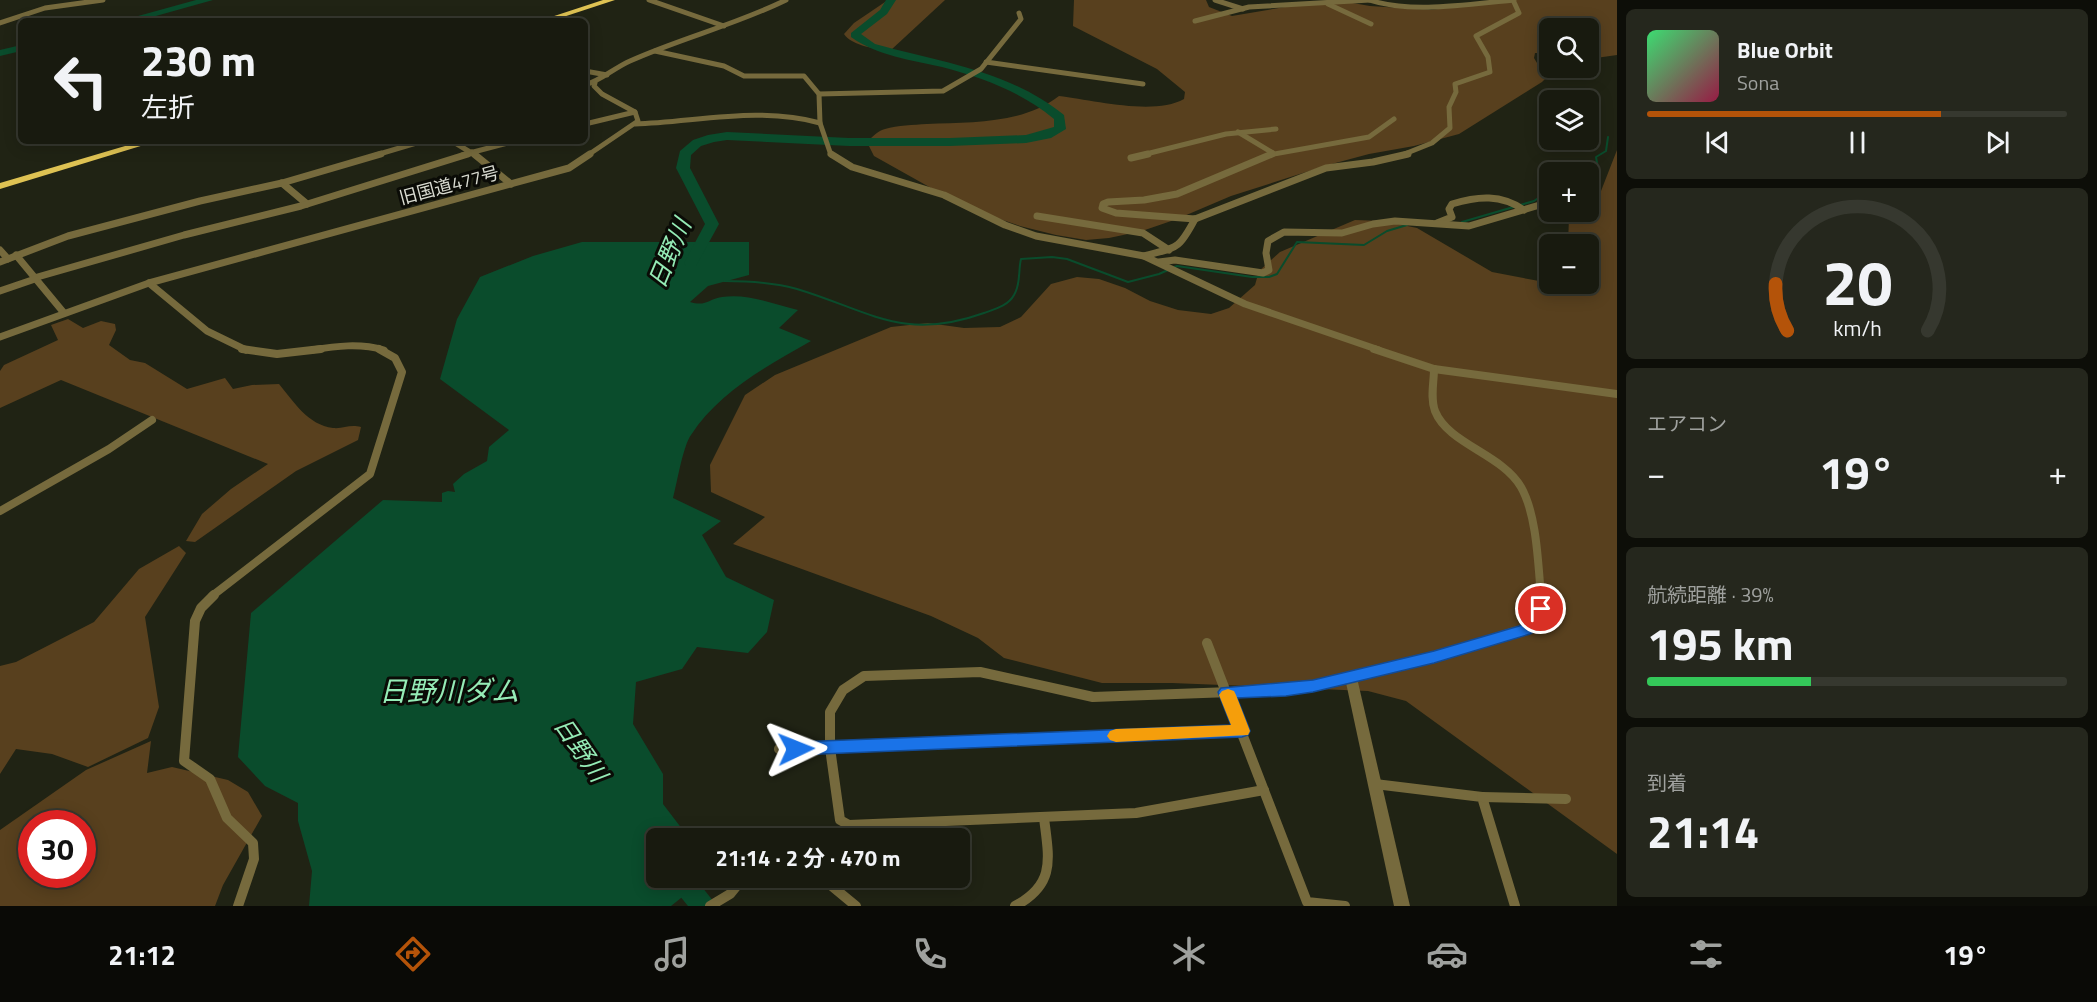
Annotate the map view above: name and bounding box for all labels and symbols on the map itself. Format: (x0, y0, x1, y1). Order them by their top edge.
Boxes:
street label: 旧国道477号 (396, 159, 502, 211)
water label: 日野川 (638, 210, 701, 293)
pin (1515, 583, 1566, 634)
water label: 日野川ダム (379, 669, 519, 712)
water label: 日野川 (546, 709, 618, 791)
position arrow (764, 717, 828, 781)
speed limit sign: 30 (18, 810, 96, 888)

